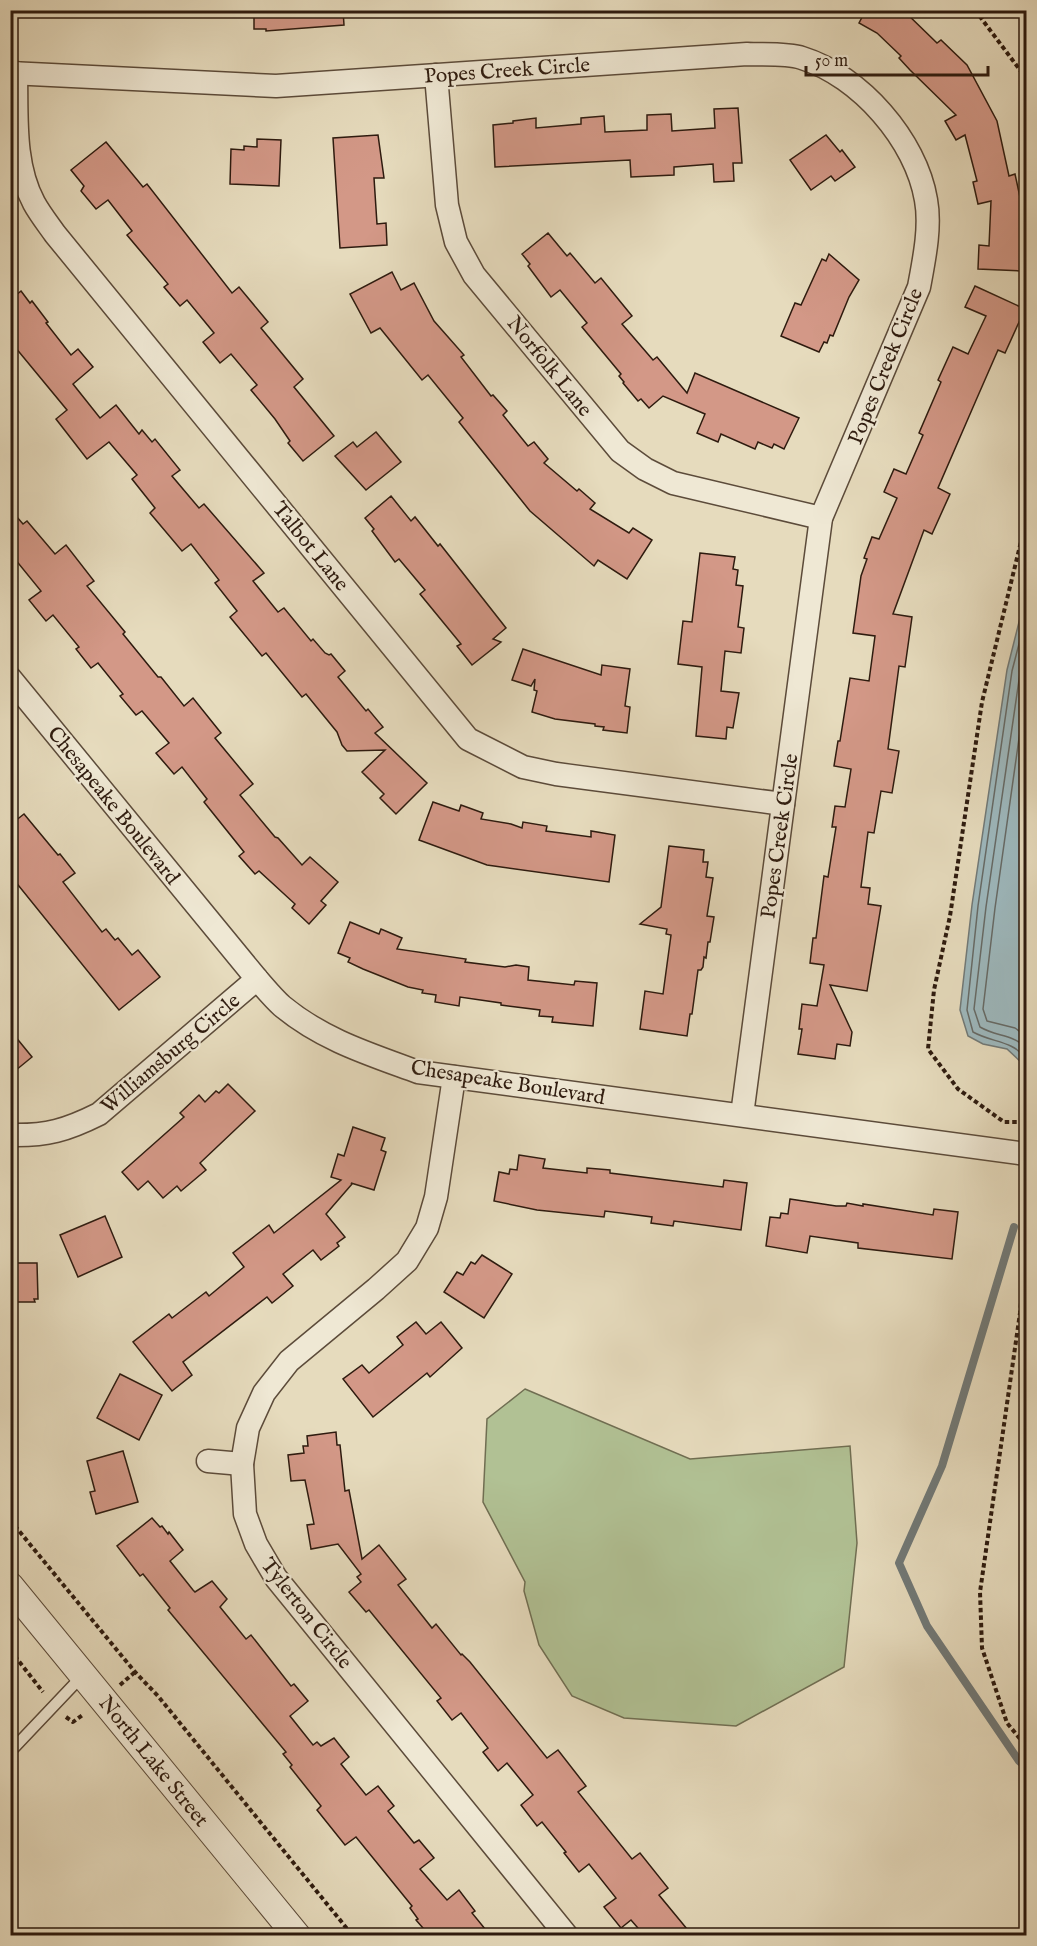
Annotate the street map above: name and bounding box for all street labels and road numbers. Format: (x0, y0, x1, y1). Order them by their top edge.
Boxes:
street label: Popes Creek Circle (423, 52, 591, 91)
street label: Popes Creek Circle (843, 284, 930, 449)
street label: Norfolk Lane (500, 311, 598, 423)
street label: Talbot Lane (265, 497, 354, 598)
street label: Chesapeake Boulevard (41, 721, 186, 891)
street label: Popes Creek Circle (756, 752, 805, 920)
street label: Williamsburg Circle (96, 988, 246, 1120)
street label: Chesapeake Boulevard (409, 1055, 608, 1112)
street label: Tylerton Circle (254, 1553, 358, 1675)
street label: North Lake Street (92, 1691, 214, 1833)

